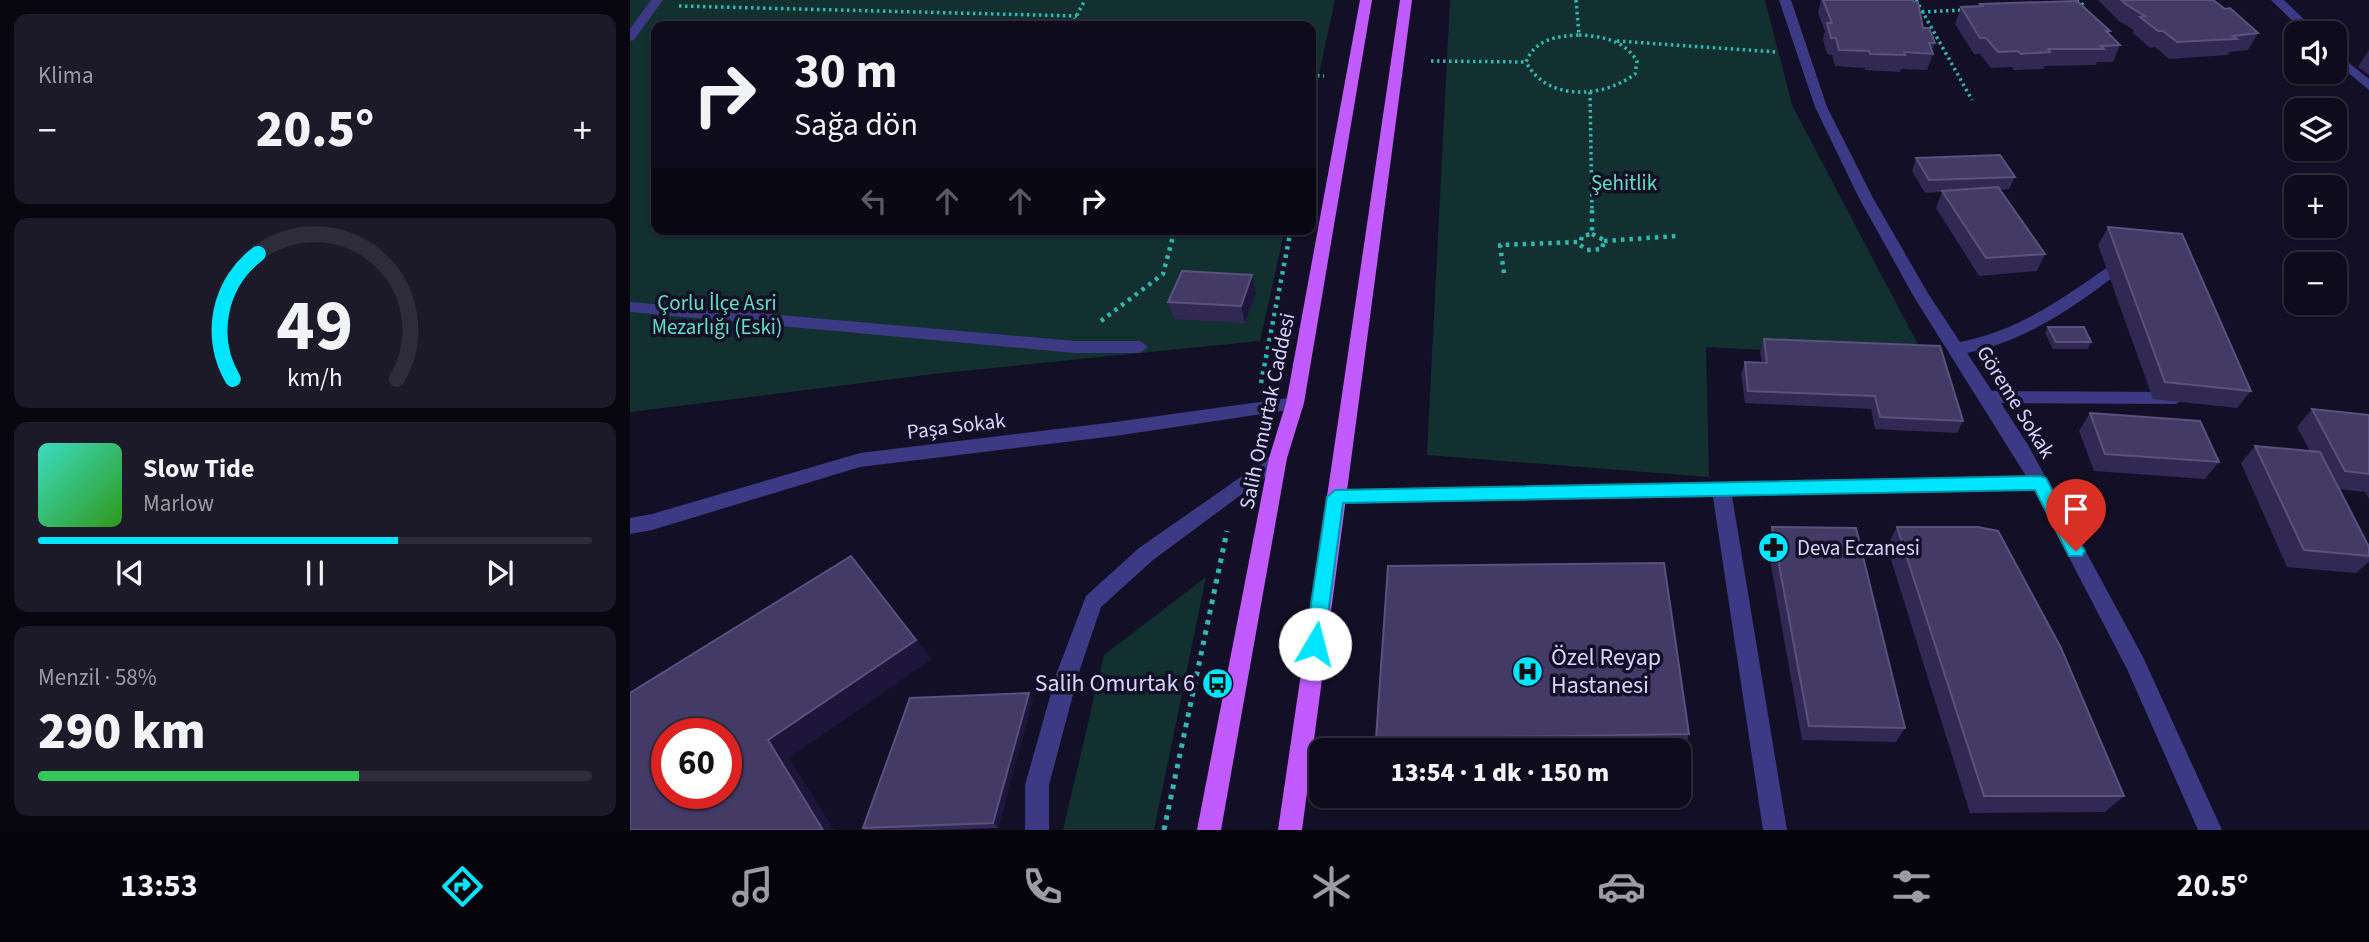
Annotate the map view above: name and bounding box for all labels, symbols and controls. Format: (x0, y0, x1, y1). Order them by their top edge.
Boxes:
map controls (2284, 21, 2347, 315)
button: sound (2284, 21, 2347, 84)
text: 30 m (794, 37, 898, 107)
icon: right (679, 49, 770, 140)
text: Klima (38, 59, 94, 92)
text: 20.5° (256, 93, 374, 167)
button: layers (2284, 98, 2347, 161)
text: Sağa dön (794, 102, 918, 148)
text: − (38, 104, 57, 158)
text: + (573, 104, 592, 158)
park label: Şehitlik (1591, 168, 1658, 198)
button: + (2284, 175, 2347, 238)
icon: left (855, 182, 893, 220)
icon: ahead (928, 182, 966, 220)
icon: ahead (1001, 182, 1039, 220)
icon: right (1074, 182, 1112, 220)
button: − (2284, 252, 2347, 315)
text: 49 (277, 274, 353, 378)
park label: Çorlu İlçe Asri Mezarlığı (Eski) (652, 288, 782, 342)
street label: Salih Omurtak Caddesi (1232, 310, 1302, 512)
street label: Göreme Sokak (1969, 340, 2063, 465)
text: km/h (287, 360, 343, 396)
street label: Paşa Sokak (905, 405, 1008, 447)
text: Slow Tide (143, 450, 254, 487)
pin (2046, 479, 2106, 551)
text: Marlow (143, 487, 214, 520)
icon: arrive (2057, 490, 2095, 528)
pharmacy icon: Deva Eczanesi (1757, 531, 1791, 565)
place label: Deva Eczanesi (1797, 533, 1920, 563)
icon: previous (111, 554, 149, 592)
icon: pause (296, 554, 334, 592)
icon: next (481, 554, 519, 592)
position arrow (1278, 607, 1352, 681)
place label: Özel Reyap Hastanesi (1551, 640, 1661, 703)
hospital icon: Özel Reyap Hastanesi (1511, 654, 1545, 688)
text: Menzil · 58% (38, 661, 157, 694)
place label: Salih Omurtak 6 (1035, 666, 1195, 701)
bus stop icon: Salih Omurtak 6 (1201, 666, 1235, 700)
text: 290 km (38, 695, 206, 769)
speed limit sign: 60 (651, 718, 742, 809)
text: 13:54 · 1 dk · 150 m (1391, 754, 1609, 791)
icon: directions (438, 862, 487, 911)
icon: music (728, 862, 777, 911)
icon: phone (1018, 862, 1067, 911)
icon: climate (1307, 862, 1356, 911)
icon: car (1597, 862, 1646, 911)
icon: filters (1887, 862, 1936, 911)
text: 13:53 (120, 863, 198, 909)
text: 20.5° (2177, 863, 2249, 909)

